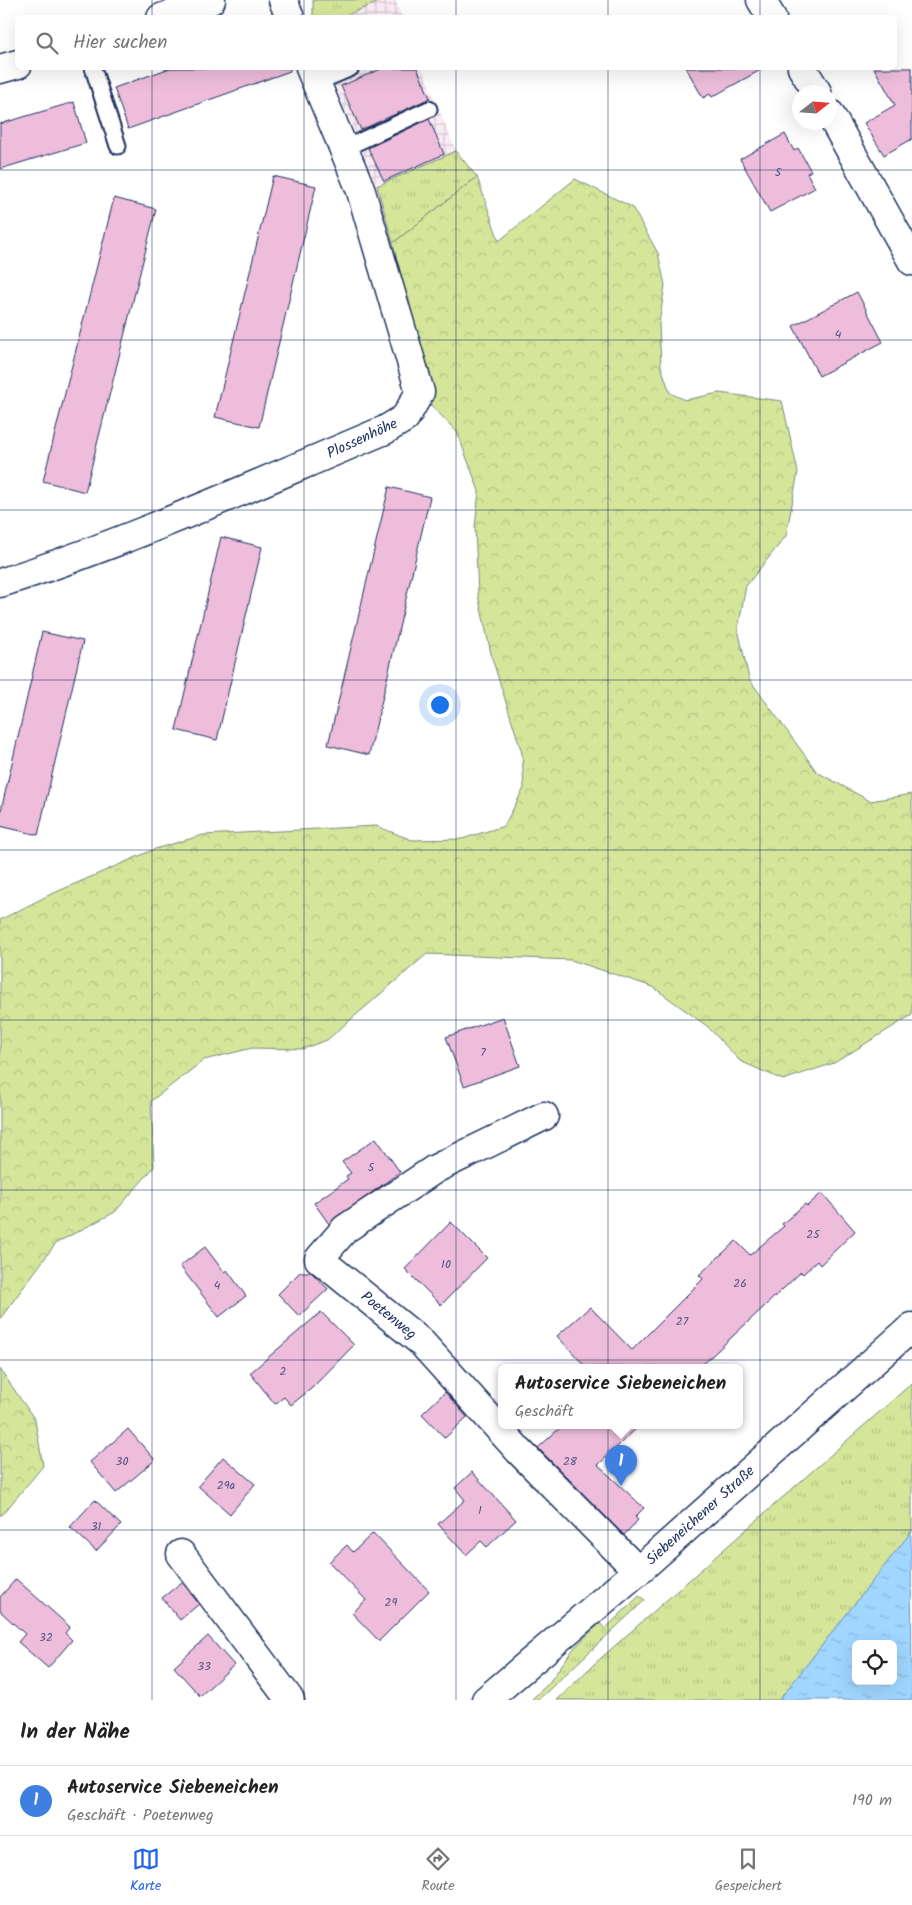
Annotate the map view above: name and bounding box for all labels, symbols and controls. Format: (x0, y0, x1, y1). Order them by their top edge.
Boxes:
search box (15, 15, 897, 70)
text: Hier suchen (73, 28, 167, 58)
icon: search (33, 29, 61, 57)
north arrow (792, 85, 837, 130)
house number: 5 (775, 163, 783, 182)
house number: 4 (835, 325, 842, 344)
street label: Plossenhöhe (323, 412, 402, 466)
your location (427, 692, 453, 718)
house number: 7 (480, 1043, 486, 1062)
house number: 5 (368, 1158, 376, 1177)
house number: 25 (806, 1225, 821, 1244)
house number: 10 (441, 1255, 451, 1274)
house number: 26 (733, 1274, 747, 1293)
house number: 4 (214, 1276, 221, 1295)
street label: Poetenweg (355, 1286, 422, 1346)
house number: 27 (676, 1312, 689, 1331)
house number: 2 (280, 1362, 287, 1381)
popup (498, 1364, 743, 1429)
text: Autoservice Siebeneichen (515, 1369, 726, 1399)
text: Geschäft (515, 1399, 574, 1424)
pin: 1 (605, 1445, 637, 1486)
house number: 30 (116, 1452, 128, 1471)
house number: 28 (563, 1452, 578, 1471)
street label: Siebeneichener Straße (641, 1460, 761, 1571)
house number: 29a (217, 1476, 236, 1495)
house number: 1 (478, 1501, 482, 1520)
house number: 31 (91, 1517, 102, 1536)
house number: 29 (385, 1593, 398, 1612)
house number: 32 (39, 1628, 53, 1647)
map controls (852, 1640, 897, 1685)
button: locate (852, 1640, 897, 1685)
house number: 33 (197, 1657, 211, 1676)
text: In der Nähe (20, 1716, 130, 1749)
text: Autoservice Siebeneichen (67, 1773, 279, 1803)
text: 1 (34, 1788, 38, 1813)
text: 190 m (852, 1788, 892, 1813)
text: Geschäft · Poetenweg (67, 1803, 214, 1828)
tab: Karte (130, 1845, 161, 1897)
tab: Route (421, 1845, 454, 1897)
tab: Gespeichert (715, 1845, 782, 1897)

